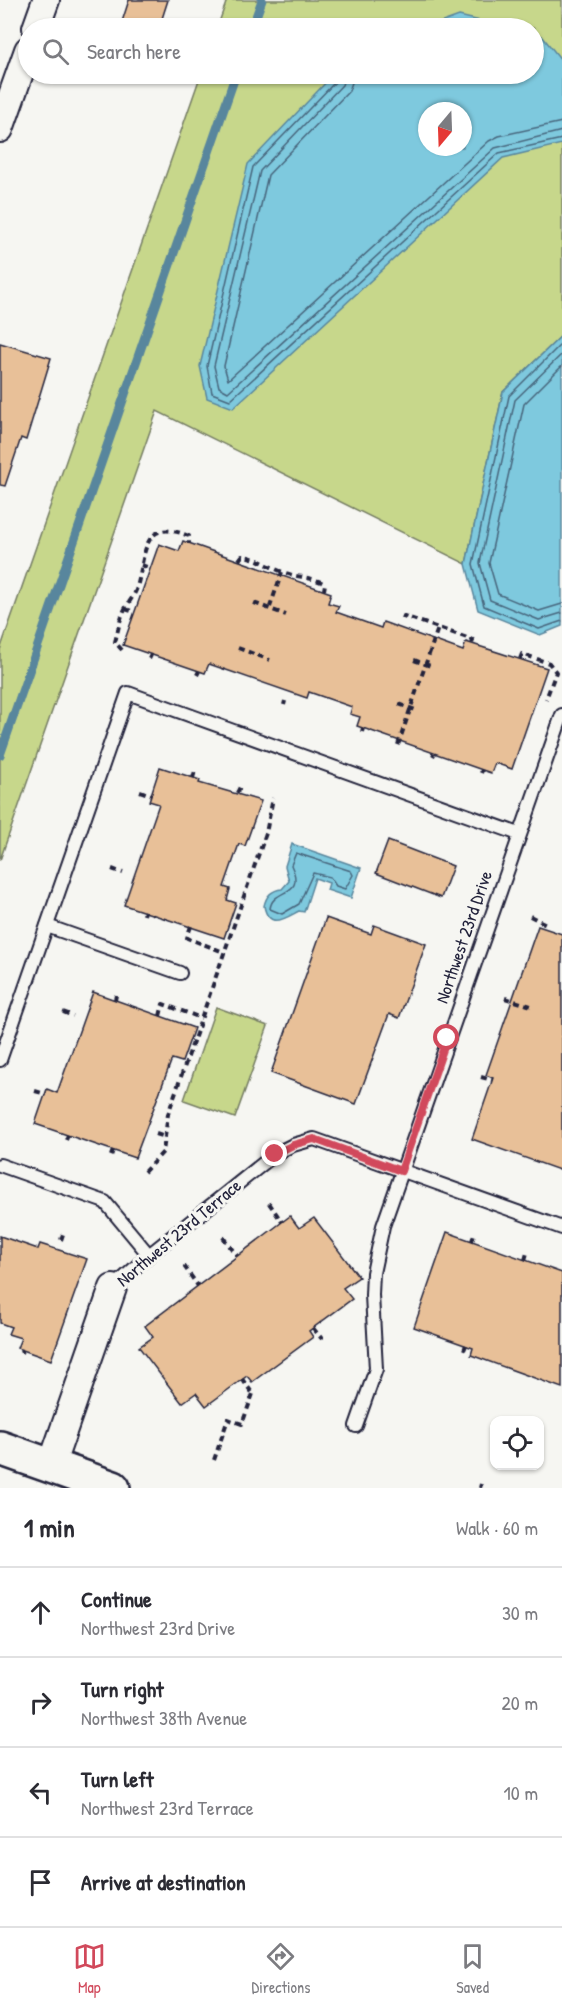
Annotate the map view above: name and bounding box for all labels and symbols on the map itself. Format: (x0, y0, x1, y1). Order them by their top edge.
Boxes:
north arrow (418, 102, 472, 156)
street label: Northwest 23rd Drive (429, 867, 498, 1006)
route start (433, 1024, 459, 1050)
route end (261, 1140, 287, 1166)
street label: Northwest 23rd Terrace (111, 1173, 246, 1292)

